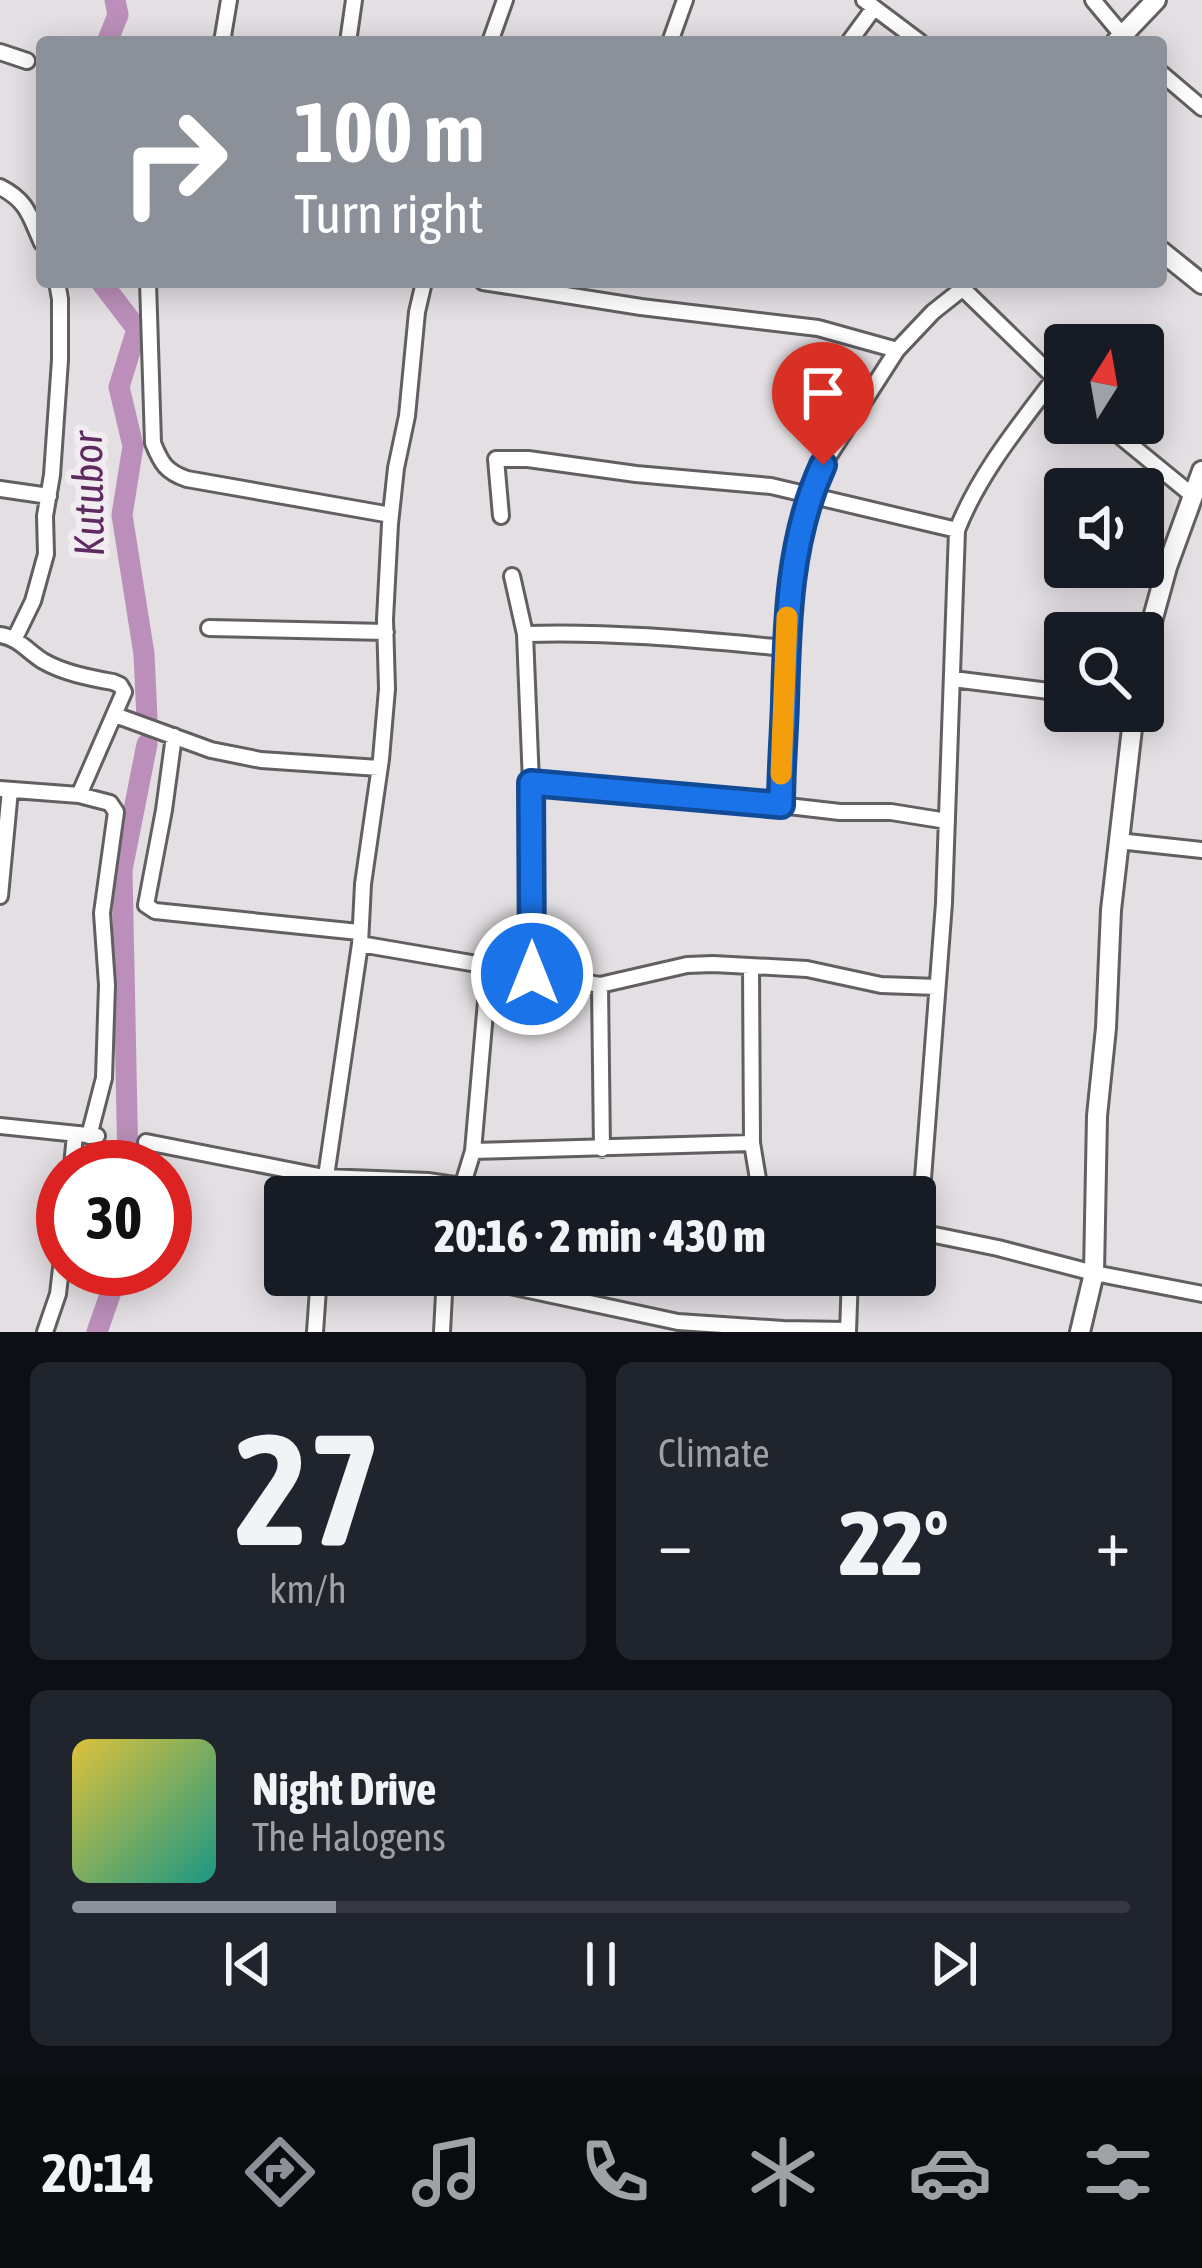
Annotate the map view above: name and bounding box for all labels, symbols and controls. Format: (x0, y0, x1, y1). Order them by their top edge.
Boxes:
icon: right (96, 84, 252, 240)
text: 100 m (294, 84, 484, 180)
text: Turn right (294, 183, 484, 244)
north arrow (1044, 324, 1164, 444)
map controls (1044, 324, 1164, 732)
pin (772, 342, 874, 465)
icon: arrive (790, 360, 856, 426)
water label: Kutubor (63, 430, 113, 557)
button: sound (1044, 468, 1164, 588)
button: search (1044, 612, 1164, 732)
position arrow (469, 911, 595, 1037)
speed limit sign: 30 (36, 1140, 192, 1296)
text: 20:16 · 2 min · 430 m (434, 1210, 766, 1262)
text: 27 (235, 1399, 381, 1578)
text: Climate (658, 1431, 770, 1475)
text: 22° (839, 1491, 949, 1594)
text: − (658, 1504, 692, 1580)
text: + (1096, 1504, 1130, 1580)
text: km/h (269, 1567, 347, 1611)
text: Night Drive (252, 1763, 437, 1815)
text: The Halogens (252, 1815, 446, 1859)
icon: previous (215, 1931, 281, 1997)
icon: pause (568, 1931, 634, 1997)
icon: next (921, 1931, 987, 1997)
icon: directions (238, 2130, 322, 2214)
icon: music (405, 2130, 489, 2214)
icon: phone (573, 2130, 657, 2214)
icon: climate (741, 2130, 825, 2214)
icon: car (908, 2130, 992, 2214)
icon: filters (1076, 2130, 1160, 2214)
text: 20:14 (42, 2142, 154, 2203)

